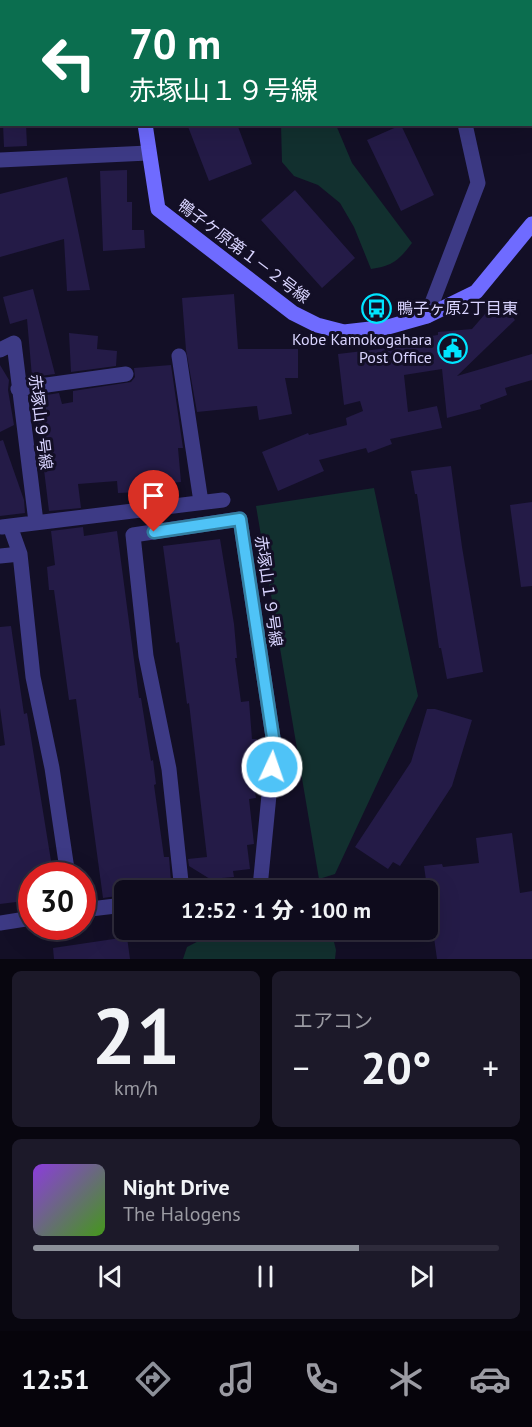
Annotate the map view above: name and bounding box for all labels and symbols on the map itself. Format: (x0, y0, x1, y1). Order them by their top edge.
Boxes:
street label: 鴨子ケ原第１－２号線 (174, 195, 314, 307)
bus stop icon: 鴨子ヶ原2丁目東 (360, 292, 392, 324)
place label: 鴨子ヶ原2丁目東 (397, 298, 518, 318)
place label: Kobe Kamokogahara Post Office (292, 329, 432, 367)
public building icon: Kobe Kamokogahara Post Office (437, 332, 469, 364)
street label: 赤塚山９号線 (25, 373, 57, 471)
pin (128, 470, 179, 532)
street label: 赤塚山１９号線 (251, 534, 287, 648)
position arrow (240, 735, 304, 799)
speed limit sign: 30 (18, 862, 96, 940)

